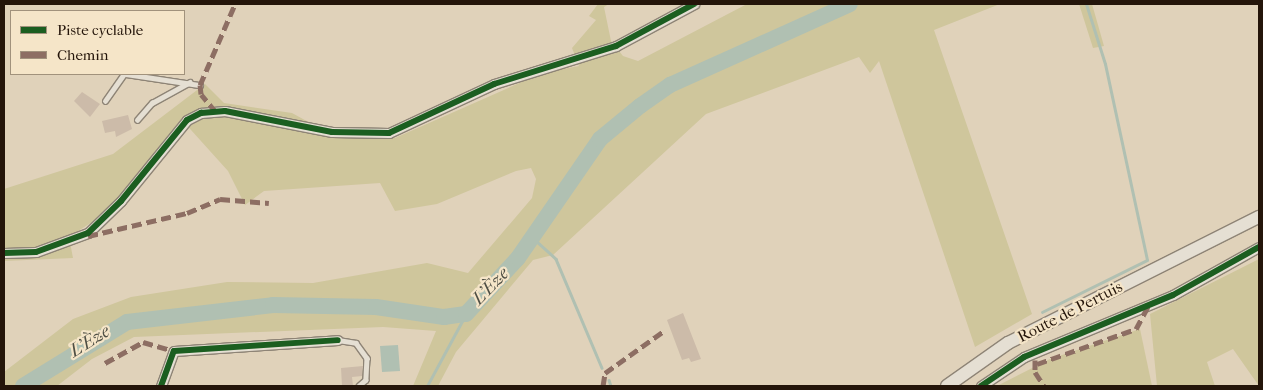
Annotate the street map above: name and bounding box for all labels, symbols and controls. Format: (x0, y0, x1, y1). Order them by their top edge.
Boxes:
legend (10, 10, 185, 75)
text: Piste cyclable (57, 21, 143, 39)
text: Chemin (57, 46, 108, 64)
water label: L'Èze (468, 264, 514, 310)
street label: Route de Pertuis (1014, 277, 1126, 347)
water label: L'Èze (66, 321, 114, 363)

